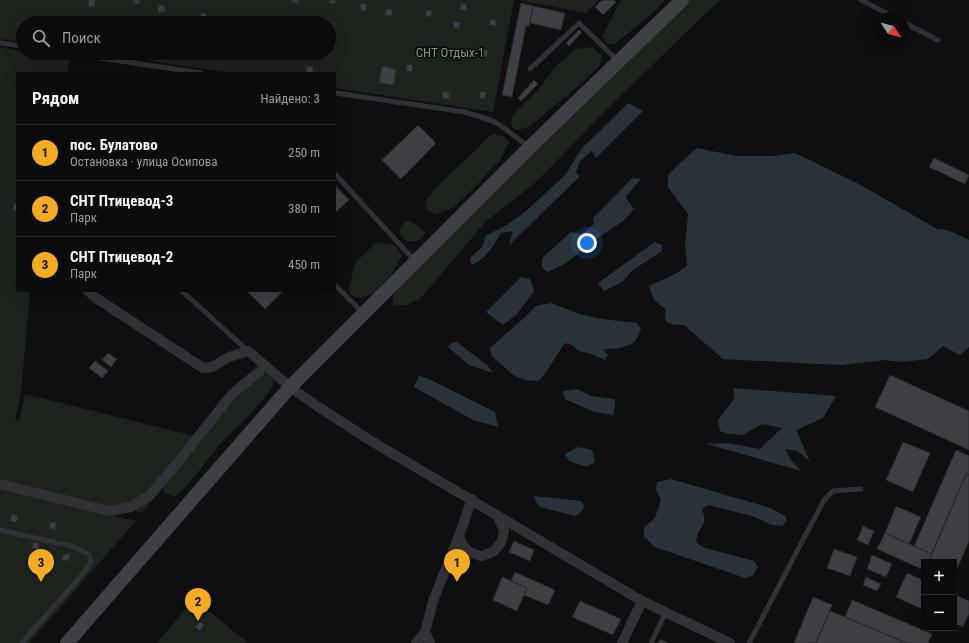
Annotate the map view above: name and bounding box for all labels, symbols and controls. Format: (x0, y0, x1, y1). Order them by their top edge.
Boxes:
north arrow (873, 12, 909, 48)
search box (16, 16, 336, 60)
icon: search (30, 27, 52, 49)
text: Поиск (62, 29, 101, 47)
park label: СНТ Отдых-1 (416, 45, 484, 60)
text: Рядом (32, 88, 79, 108)
text: Найдено: 3 (260, 91, 320, 106)
text: пос. Булатово (70, 136, 158, 154)
text: 1 (42, 145, 48, 160)
text: 250 m (288, 145, 320, 160)
text: Остановка · улица Осипова (70, 154, 218, 169)
text: СНТ Птицевод-3 (70, 192, 173, 210)
text: 2 (42, 201, 48, 216)
text: 380 m (288, 201, 320, 216)
text: Парк (70, 210, 97, 225)
your location (577, 233, 597, 253)
text: СНТ Птицевод-2 (70, 248, 173, 266)
text: 3 (42, 257, 48, 272)
text: 450 m (288, 257, 320, 272)
text: Парк (70, 266, 97, 281)
pin: 3 (28, 549, 54, 582)
pin: 1 (444, 549, 470, 582)
map controls (921, 559, 957, 631)
button: + (921, 559, 957, 595)
pin: 2 (185, 588, 211, 621)
button: − (921, 595, 957, 631)

